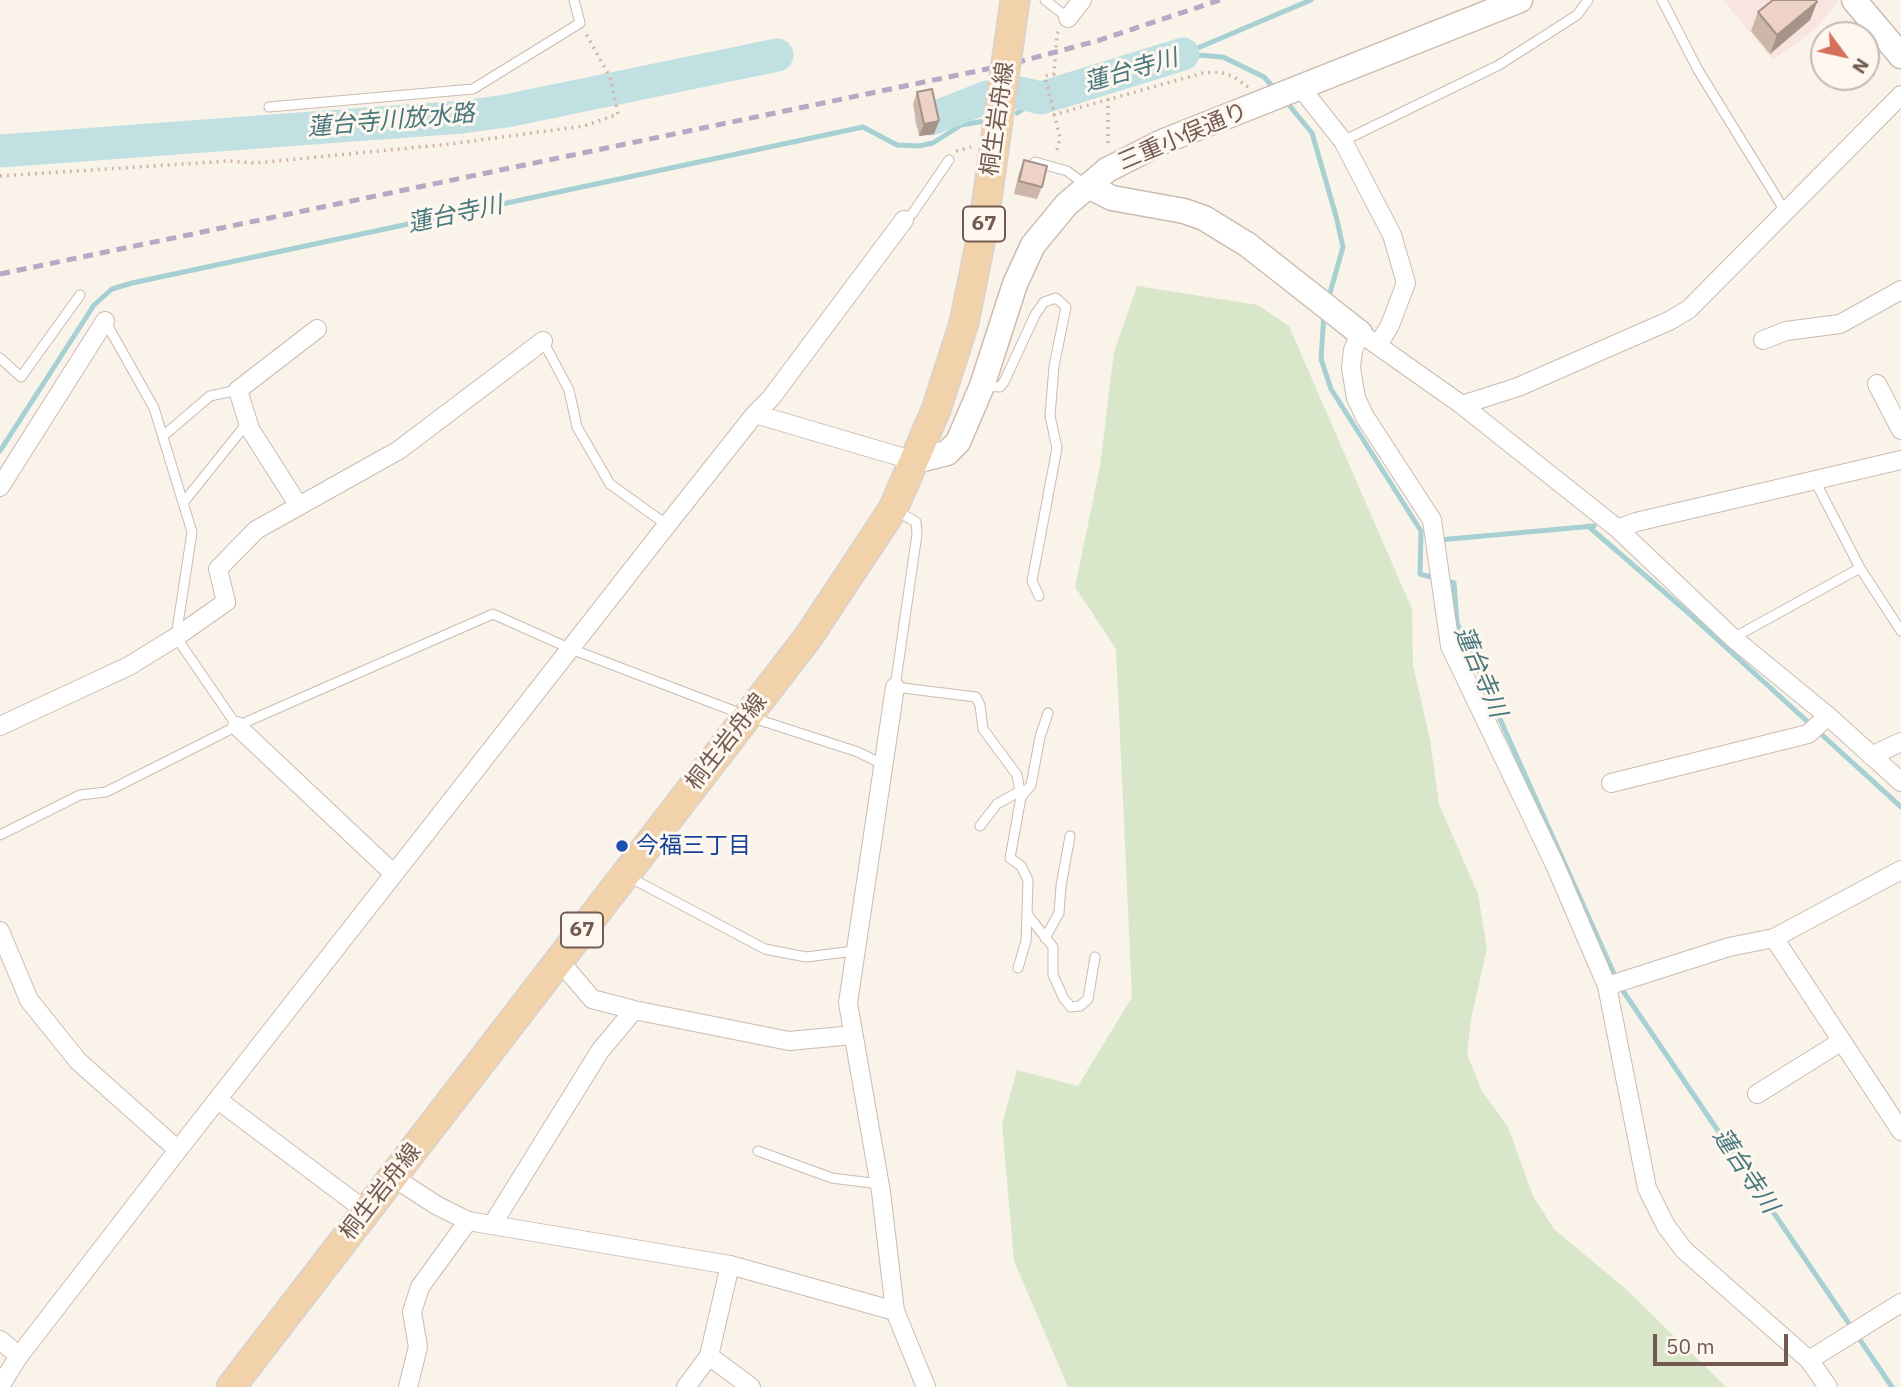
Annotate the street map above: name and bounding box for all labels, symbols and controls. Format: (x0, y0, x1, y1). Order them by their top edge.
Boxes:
north arrow (1810, 21, 1880, 91)
water label: 蓮台寺川 (1081, 44, 1181, 98)
text: N (1847, 54, 1875, 79)
street label: 桐生岩舟線 (976, 60, 1020, 178)
street label: 三重小俣通り (1114, 97, 1252, 177)
water label: 蓮台寺川放水路 (306, 99, 476, 143)
water label: 蓮台寺川 (405, 191, 505, 239)
road number: 67 (963, 206, 1005, 242)
water label: 蓮台寺川 (1448, 622, 1512, 722)
street label: 桐生岩舟線 (681, 688, 773, 796)
place label: 今福三丁目 (636, 832, 751, 860)
marker: 今福三丁目 (614, 838, 630, 854)
road number: 67 (561, 912, 603, 948)
water label: 蓮台寺川 (1706, 1123, 1784, 1219)
street label: 桐生岩舟線 (335, 1138, 427, 1246)
scale bar (1656, 1320, 1791, 1364)
text: 50 m (1666, 1332, 1715, 1360)

